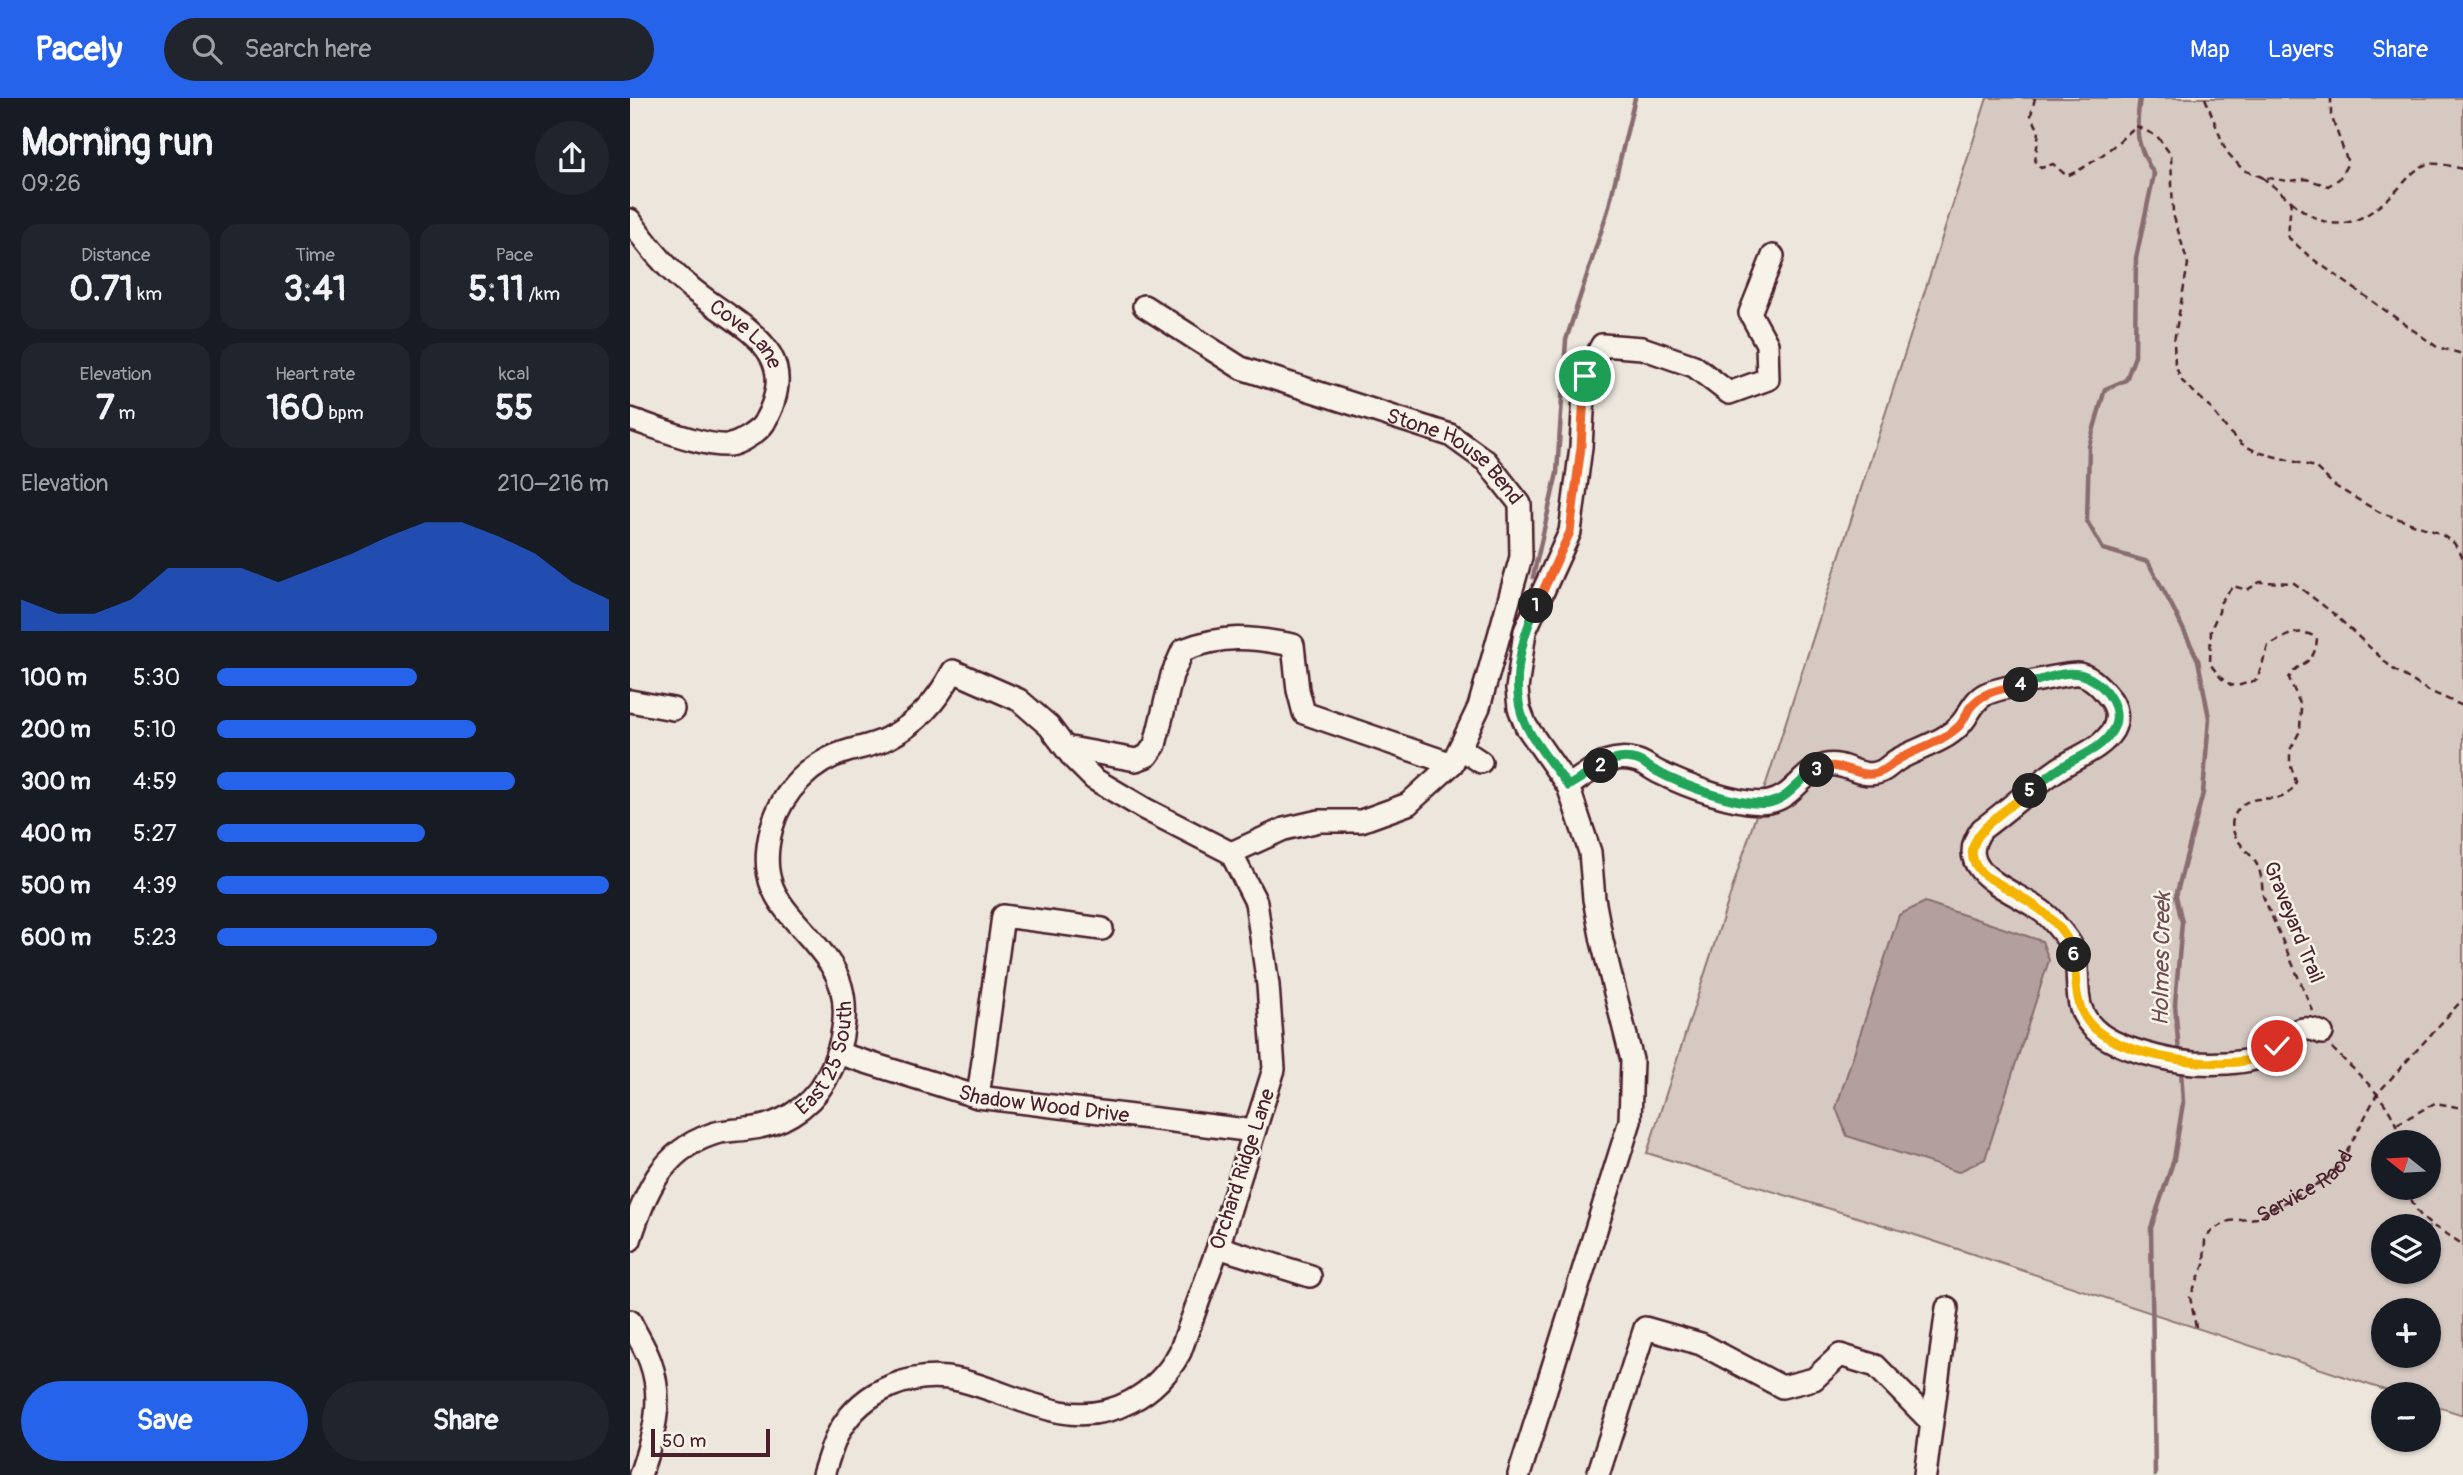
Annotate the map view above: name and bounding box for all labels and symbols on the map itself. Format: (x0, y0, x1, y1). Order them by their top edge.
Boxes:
street label: Cove Lane (704, 293, 788, 373)
pin (1555, 346, 1615, 406)
street label: Stone House Bend (1383, 403, 1528, 511)
pin: 1 (1518, 588, 1553, 624)
pin: 4 (2004, 668, 2038, 702)
pin: 2 (1584, 748, 1618, 784)
pin: 3 (1800, 752, 1834, 788)
pin: 5 (2012, 774, 2048, 808)
street label: Graveyard Trail (2257, 857, 2330, 987)
water label: Holmes Creek (2146, 890, 2177, 1026)
pin: 6 (2056, 938, 2092, 972)
street label: East 25 South (790, 1000, 858, 1121)
pin (2247, 1016, 2307, 1076)
street label: Shadow Wood Drive (955, 1079, 1131, 1130)
street label: Orchard Ridge Lane (1204, 1085, 1281, 1253)
north arrow (2371, 1130, 2441, 1200)
street label: Service Raod (2252, 1146, 2359, 1229)
scale bar (651, 1426, 770, 1458)

